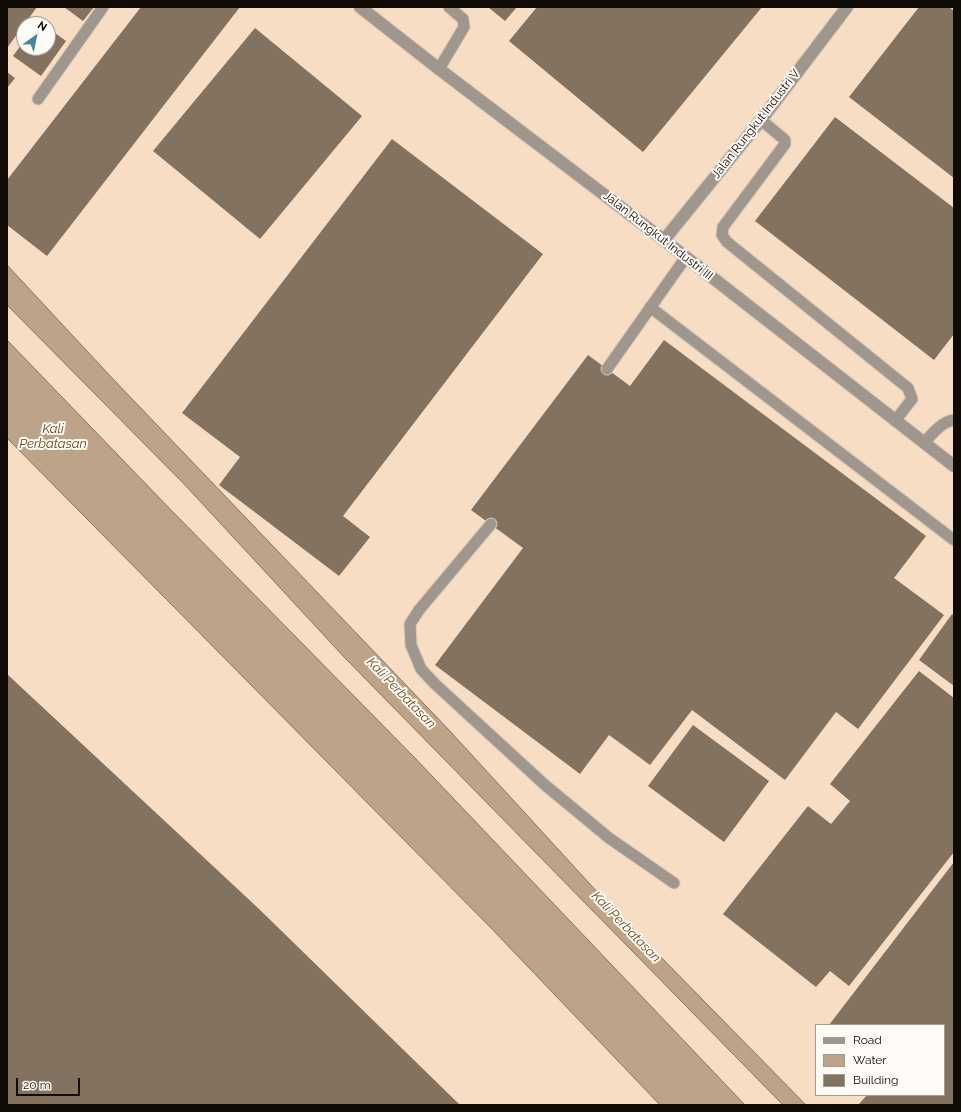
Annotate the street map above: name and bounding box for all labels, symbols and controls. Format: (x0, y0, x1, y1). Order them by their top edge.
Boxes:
north arrow (16, 16, 56, 56)
text: N (35, 19, 49, 34)
street label: Jalan Rungkut Industri V (709, 67, 803, 181)
street label: Jalan Rungkut Industri III (600, 189, 716, 283)
water label: Kali Perbatasan (19, 421, 87, 452)
water label: Kali Perbatasan (363, 654, 439, 732)
water label: Kali Perbatasan (588, 888, 664, 966)
legend (815, 1024, 945, 1096)
text: Road (853, 1033, 882, 1047)
text: Water (853, 1053, 887, 1067)
scale bar (18, 1070, 82, 1096)
text: Building (853, 1073, 899, 1087)
text: 20 m (23, 1078, 51, 1092)

